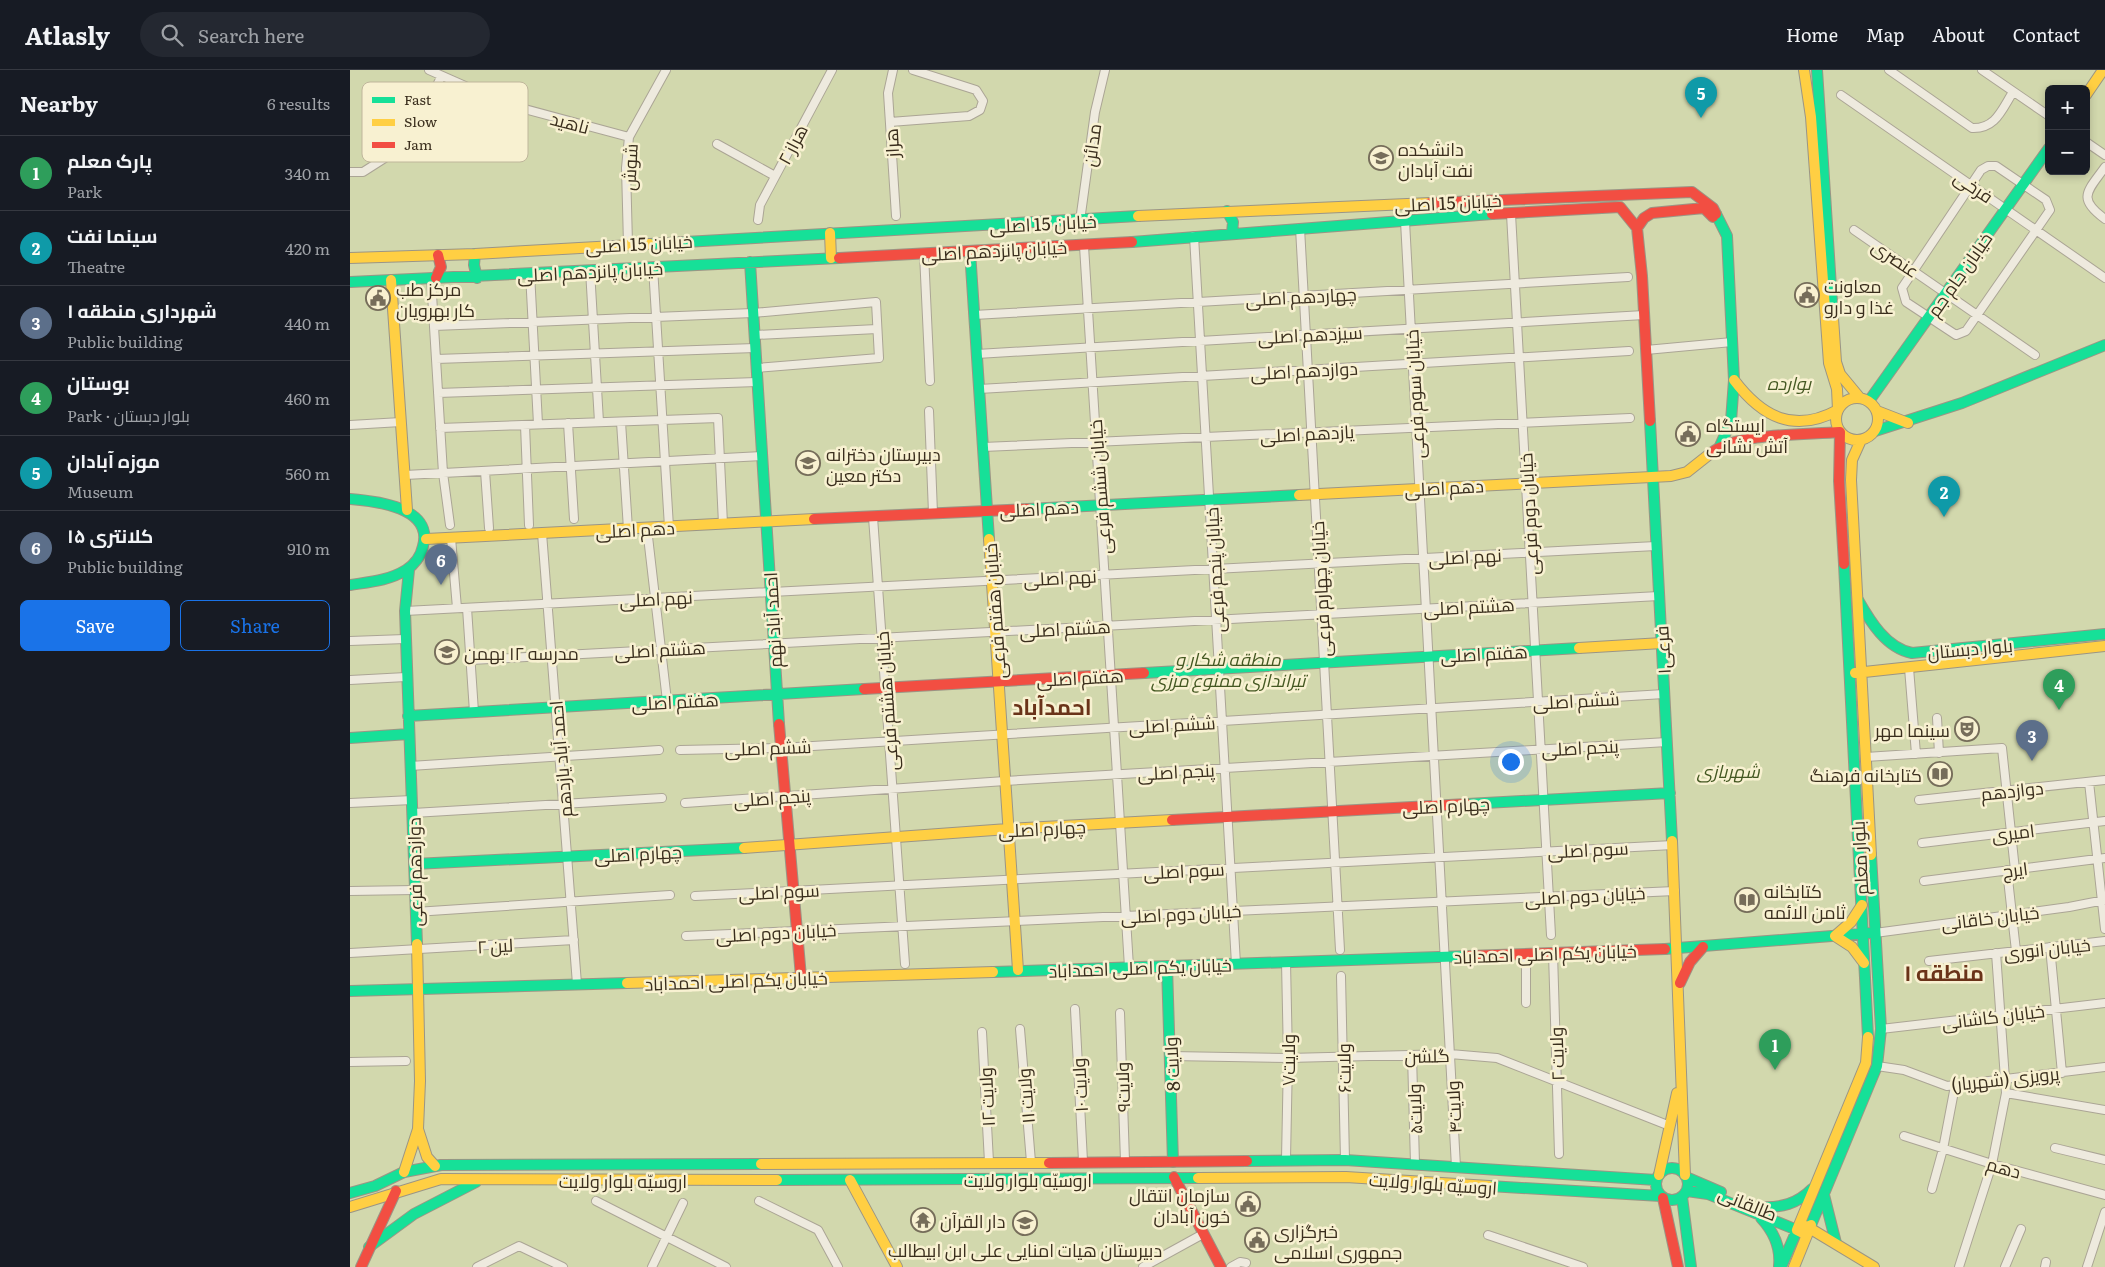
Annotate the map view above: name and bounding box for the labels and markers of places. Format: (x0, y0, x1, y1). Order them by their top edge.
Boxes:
pin: 5 (1685, 77, 1717, 118)
place label: دانشکده نفت آبادان (1398, 135, 1473, 183)
school or university icon: دانشکده نفت آبادان (1368, 145, 1394, 171)
place label: معاونت غذا و دارو (1824, 272, 1894, 320)
place label: مرکز طب کار بهرویان (396, 275, 475, 323)
public building icon: معاونت غذا و دارو (1794, 282, 1820, 308)
public building icon: مرکز طب کار بهرویان (365, 285, 391, 311)
place label: ایستگاه آتش نشانی (1706, 411, 1788, 459)
public building icon: ایستگاه آتش نشانی (1675, 421, 1701, 447)
place label: دبیرستان دخترانه دکتر معین (826, 440, 941, 488)
school or university icon: دبیرستان دخترانه دکتر معین (795, 450, 821, 476)
pin: 2 (1928, 476, 1960, 517)
pin: 6 (425, 544, 457, 585)
school or university icon: مدرسه ۱۲ بهمن (434, 639, 460, 665)
place label: مدرسه ۱۲ بهمن (464, 639, 579, 666)
pin: 4 (2043, 669, 2075, 710)
place label: سینما مهر (1874, 716, 1950, 743)
theatre icon: سینما مهر (1954, 716, 1980, 742)
pin: 3 (2016, 720, 2048, 761)
place label: کتابخانه فرهنگ (1810, 761, 1922, 788)
library icon: کتابخانه فرهنگ (1927, 761, 1953, 787)
place label: کتابخانه ثامن الائمه (1764, 877, 1846, 925)
library icon: کتابخانه ثامن الائمه (1734, 887, 1760, 913)
pin: 1 (1759, 1029, 1791, 1070)
place label: سازمان انتقال خون آبادان (1129, 1181, 1230, 1229)
public building icon: سازمان انتقال خون آبادان (1235, 1191, 1261, 1217)
temple icon: دار القرآن (910, 1207, 936, 1233)
place label: دار القرآن (940, 1207, 1005, 1234)
school or university icon: دبیرستان هیات امنایی علی ابن ابیطالب (1012, 1210, 1038, 1236)
place label: خبرگزاری جمهوری اسلامی (1274, 1217, 1402, 1265)
public building icon: خبرگزاری جمهوری اسلامی (1244, 1227, 1270, 1253)
place label: دبیرستان هیات امنایی علی ابن ابیطالب (888, 1236, 1162, 1263)

